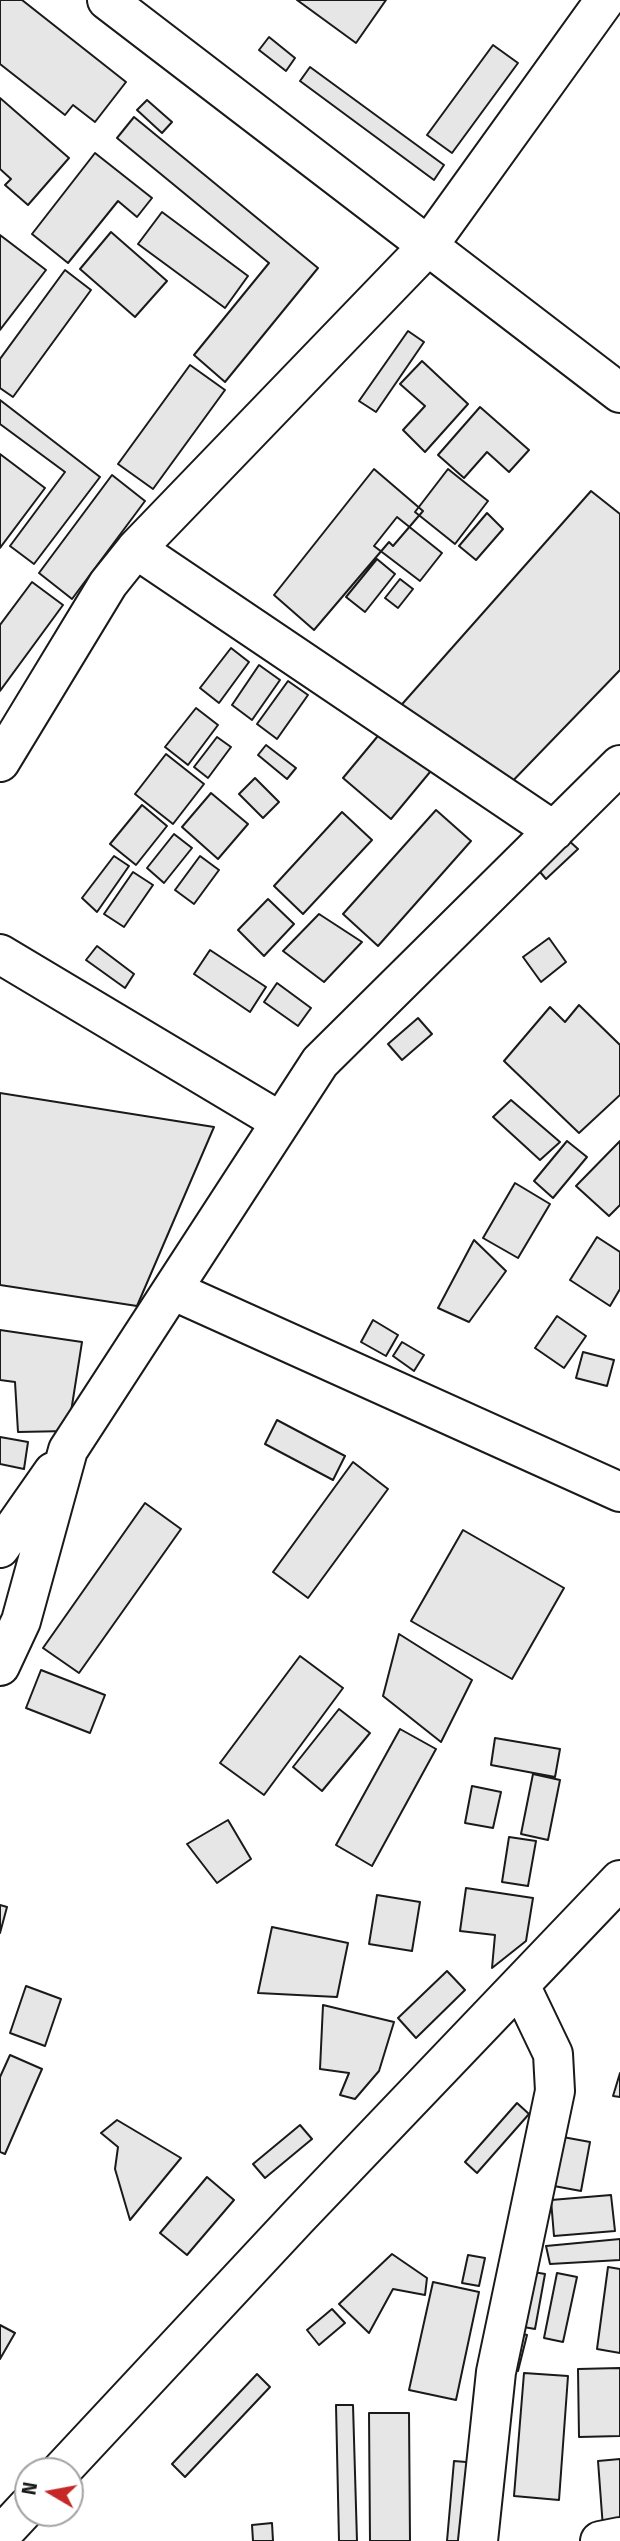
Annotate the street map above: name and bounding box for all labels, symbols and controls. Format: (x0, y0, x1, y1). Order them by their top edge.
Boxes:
north arrow (14, 2457, 84, 2527)
text: N (17, 2480, 42, 2497)

